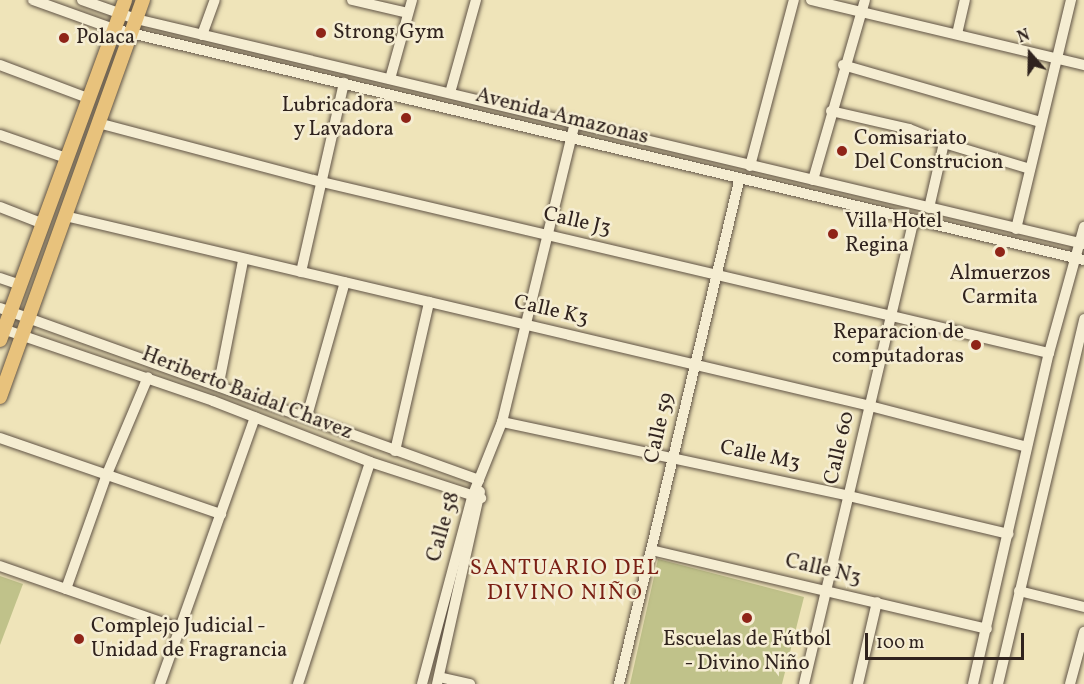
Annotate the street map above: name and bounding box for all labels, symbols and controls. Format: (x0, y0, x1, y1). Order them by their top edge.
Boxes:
place label: Strong Gym (333, 20, 445, 46)
north arrow (1000, 24, 1060, 84)
place label: Polaca (76, 25, 135, 51)
text: N (1015, 25, 1033, 49)
marker: Strong Gym (314, 26, 328, 40)
marker: Polaca (57, 31, 71, 45)
street label: Avenida Amazonas (473, 83, 651, 151)
place label: Lubricadora y Lavadora (282, 93, 394, 143)
marker: Lubricadora y Lavadora (399, 111, 413, 125)
place label: Comisariato Del Construcion (854, 126, 1004, 176)
marker: Comisariato Del Construcion (835, 144, 849, 158)
street label: Calle J3 (541, 202, 613, 242)
place label: Villa Hotel Regina (845, 209, 942, 259)
marker: Villa Hotel Regina (826, 227, 840, 241)
marker: Almuerzos Carmita (993, 245, 1007, 259)
place label: Almuerzos Carmita (950, 261, 1050, 311)
street label: Calle K3 (511, 290, 591, 332)
place label: Reparacion de computadoras (832, 320, 964, 370)
marker: Reparacion de computadoras (969, 338, 983, 352)
street label: Heriberto Baidal Chavez (138, 342, 356, 446)
street label: Calle 59 (640, 390, 680, 466)
street label: Calle 60 (819, 409, 861, 487)
street label: Calle M3 (718, 435, 802, 477)
street label: Calle 58 (422, 489, 466, 565)
street label: Calle N3 (783, 549, 863, 591)
district label: SANTUARIO DEL DIVINO NIÑO (470, 555, 660, 606)
marker: Escuelas de Fútbol - Divino Niño (740, 611, 754, 625)
place label: Complejo Judicial - Unidad de Fragrancia (91, 614, 287, 664)
scale bar (868, 621, 1027, 659)
place label: Escuelas de Fútbol - Divino Niño (663, 627, 831, 677)
text: 100 m (876, 631, 925, 656)
marker: Complejo Judicial - Unidad de Fragrancia (72, 632, 86, 646)

